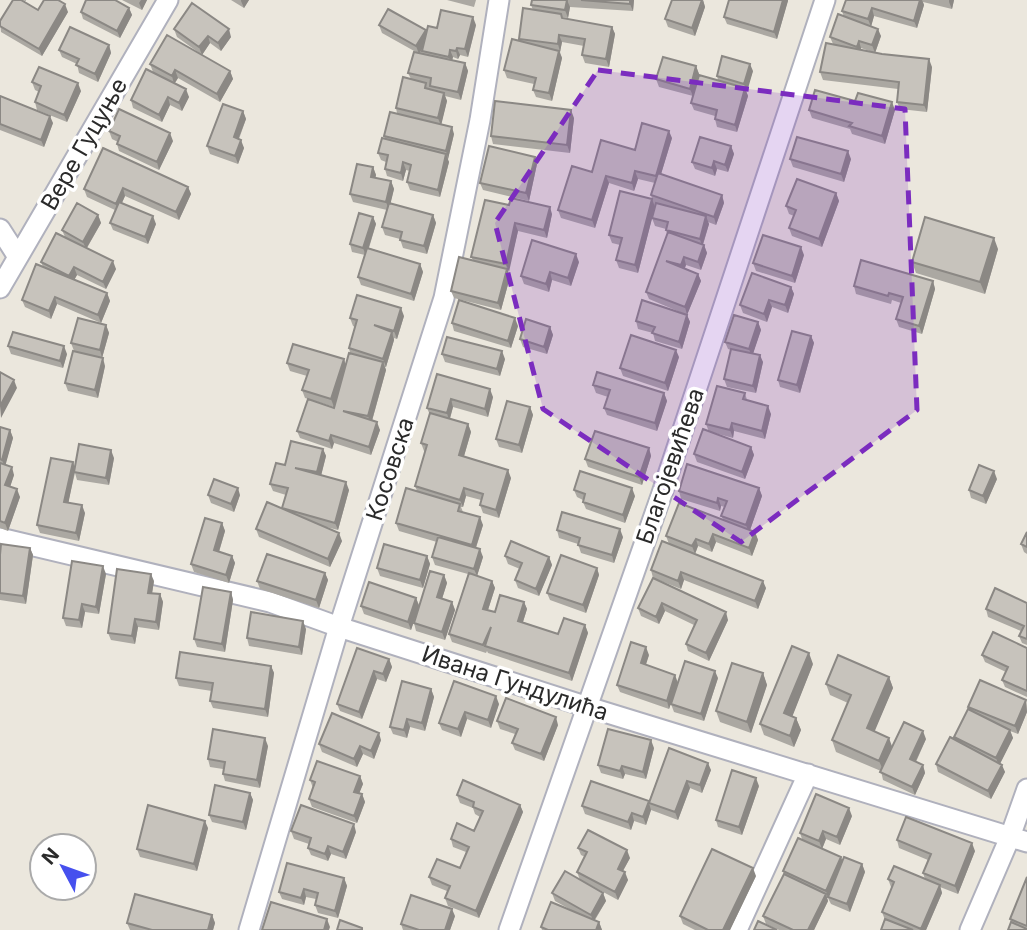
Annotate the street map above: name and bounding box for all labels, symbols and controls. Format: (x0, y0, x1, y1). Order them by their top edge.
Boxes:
street label: Вере Гуцуње (35, 73, 133, 215)
street label: Благојевићева (630, 384, 710, 548)
street label: Косовска (360, 414, 420, 524)
street label: Ивана Гундулића (418, 640, 612, 726)
north arrow (28, 832, 98, 902)
text: N (37, 843, 64, 869)

